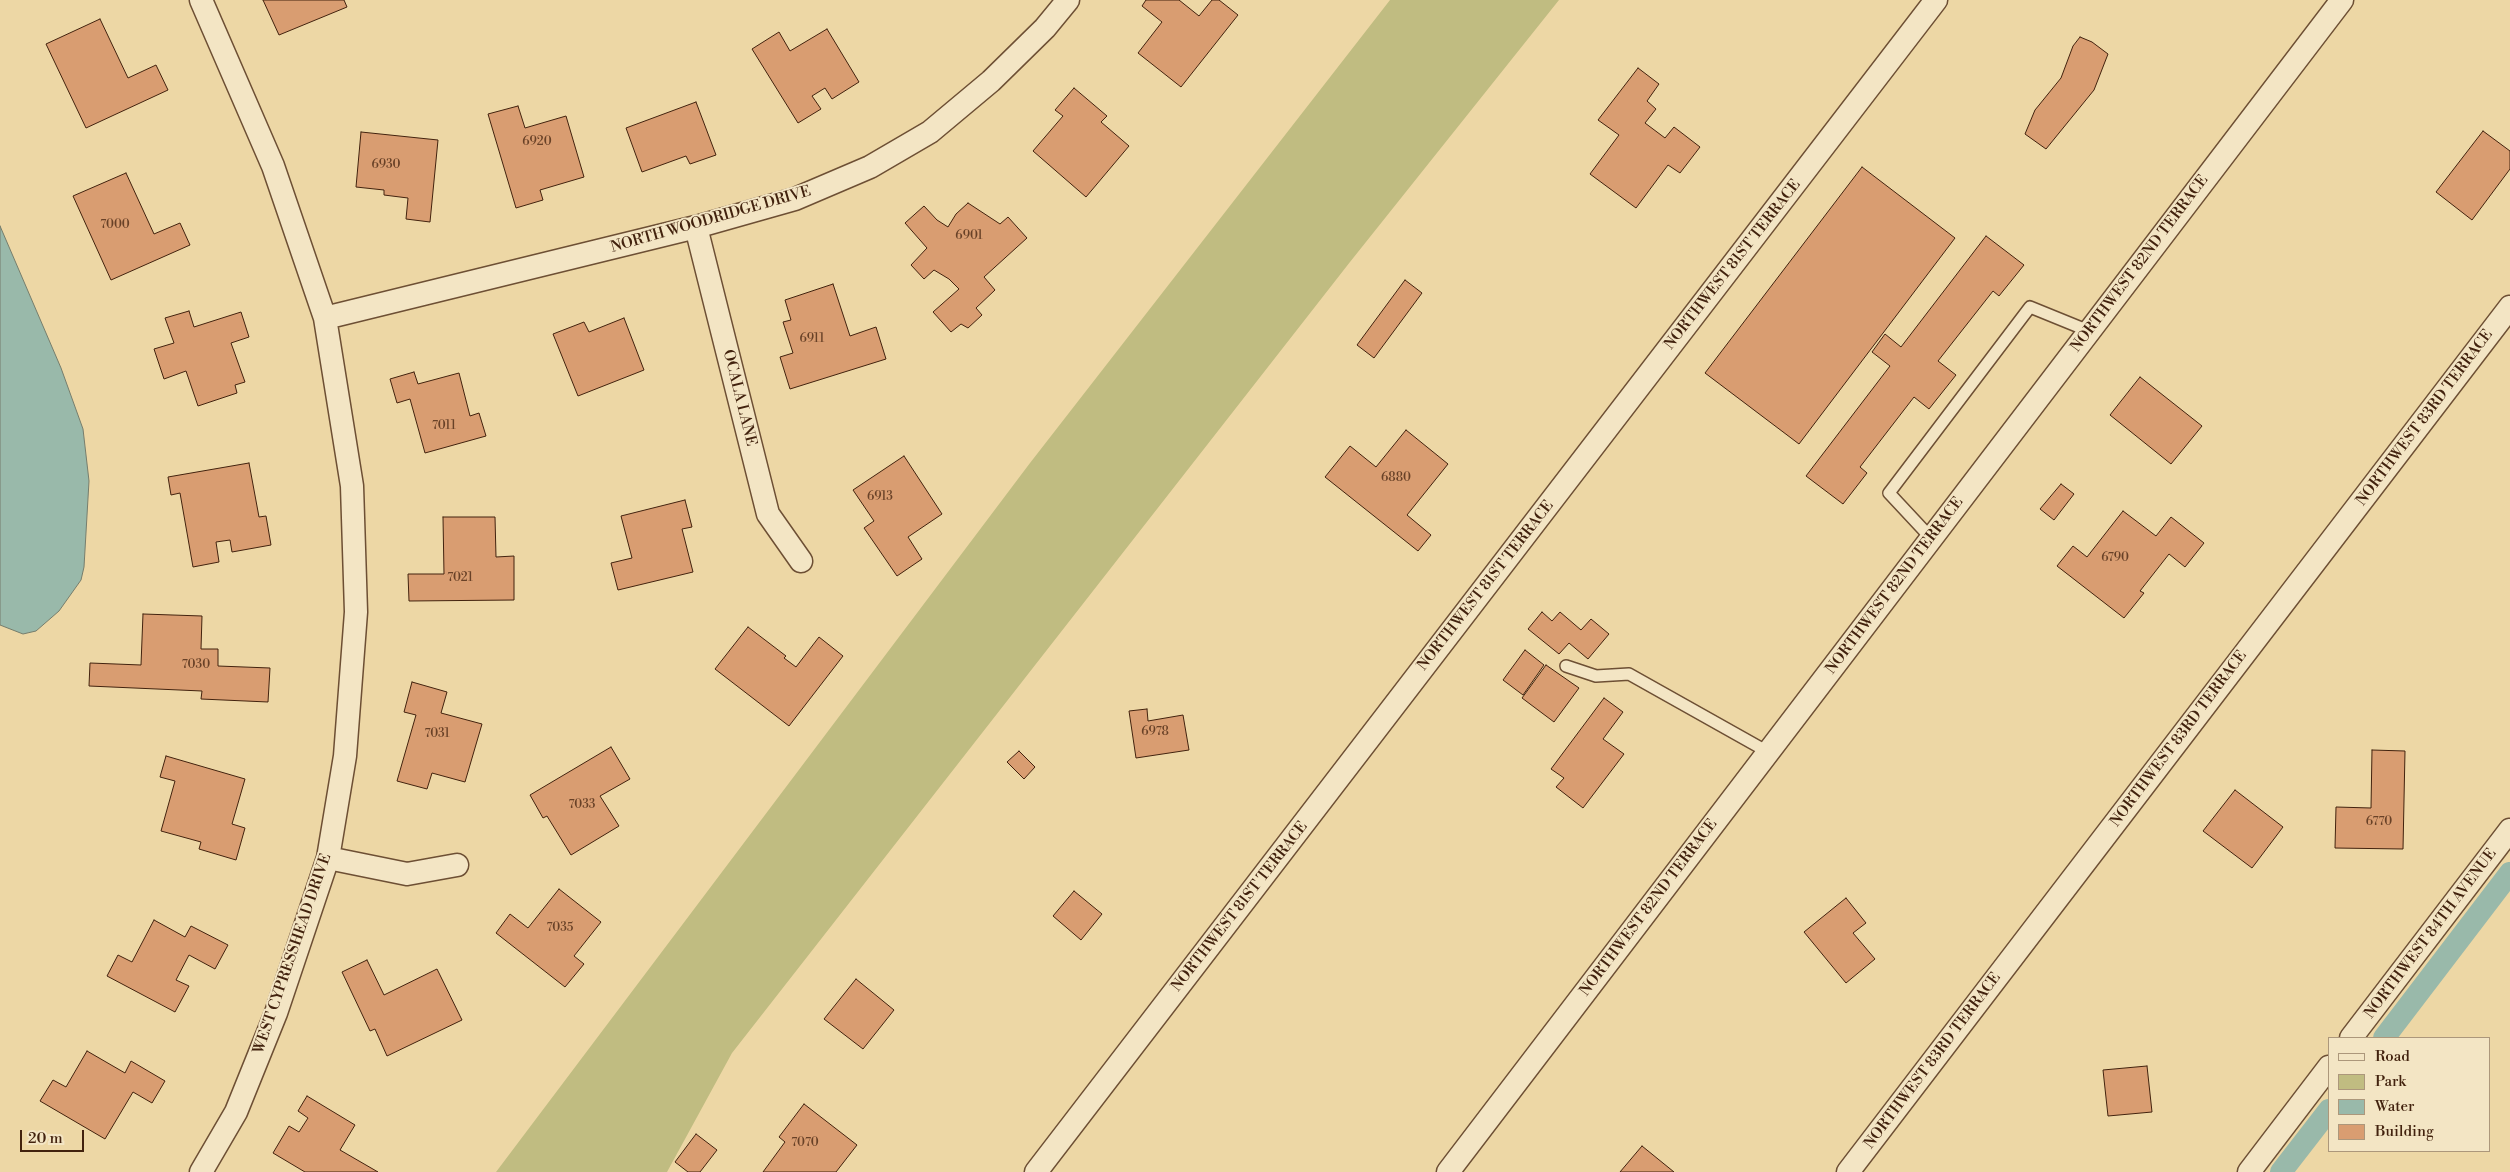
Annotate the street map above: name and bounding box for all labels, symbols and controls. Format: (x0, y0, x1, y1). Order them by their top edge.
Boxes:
house number: 6920 (522, 135, 552, 149)
house number: 6930 (371, 158, 401, 172)
street label: NORTHWEST 82ND TERRACE (2068, 172, 2212, 356)
street label: NORTHWEST 81ST TERRACE (1661, 176, 1805, 354)
street label: NORTH WOODRIDGE DRIVE (609, 183, 813, 257)
house number: 7000 (100, 218, 130, 232)
house number: 6901 (955, 229, 983, 243)
street label: NORTHWEST 83RD TERRACE (2353, 326, 2497, 510)
house number: 6911 (800, 332, 824, 346)
street label: OCALA LANE (718, 348, 760, 448)
house number: 7011 (432, 419, 456, 433)
house number: 6880 (1381, 471, 1411, 485)
house number: 6913 (867, 490, 893, 504)
street label: NORTHWEST 82ND TERRACE (1823, 494, 1967, 678)
street label: NORTHWEST 81ST TERRACE (1414, 497, 1558, 675)
house number: 6790 (2101, 551, 2129, 565)
house number: 7021 (447, 571, 473, 585)
street label: NORTHWEST 83RD TERRACE (2107, 647, 2251, 831)
house number: 7030 (182, 658, 210, 672)
house number: 6978 (1141, 725, 1169, 739)
house number: 7031 (424, 727, 450, 741)
house number: 7033 (569, 798, 595, 812)
house number: 6770 (2366, 815, 2392, 829)
street label: NORTHWEST 82ND TERRACE (1577, 816, 1721, 1000)
street label: NORTHWEST 81ST TERRACE (1168, 818, 1312, 996)
street label: NORTHWEST 84TH AVENUE (2361, 845, 2501, 1023)
street label: WEST CYPRESSHEAD DRIVE (250, 851, 336, 1057)
house number: 7035 (547, 921, 573, 935)
street label: NORTHWEST 83RD TERRACE (1861, 969, 2005, 1153)
legend (2328, 1037, 2490, 1152)
text: Road (2375, 1047, 2410, 1066)
text: Park (2375, 1072, 2406, 1091)
text: Water (2375, 1097, 2414, 1116)
scale bar (22, 1120, 86, 1152)
text: Building (2375, 1122, 2434, 1141)
text: 20 m (28, 1129, 63, 1148)
house number: 7070 (791, 1136, 819, 1150)

